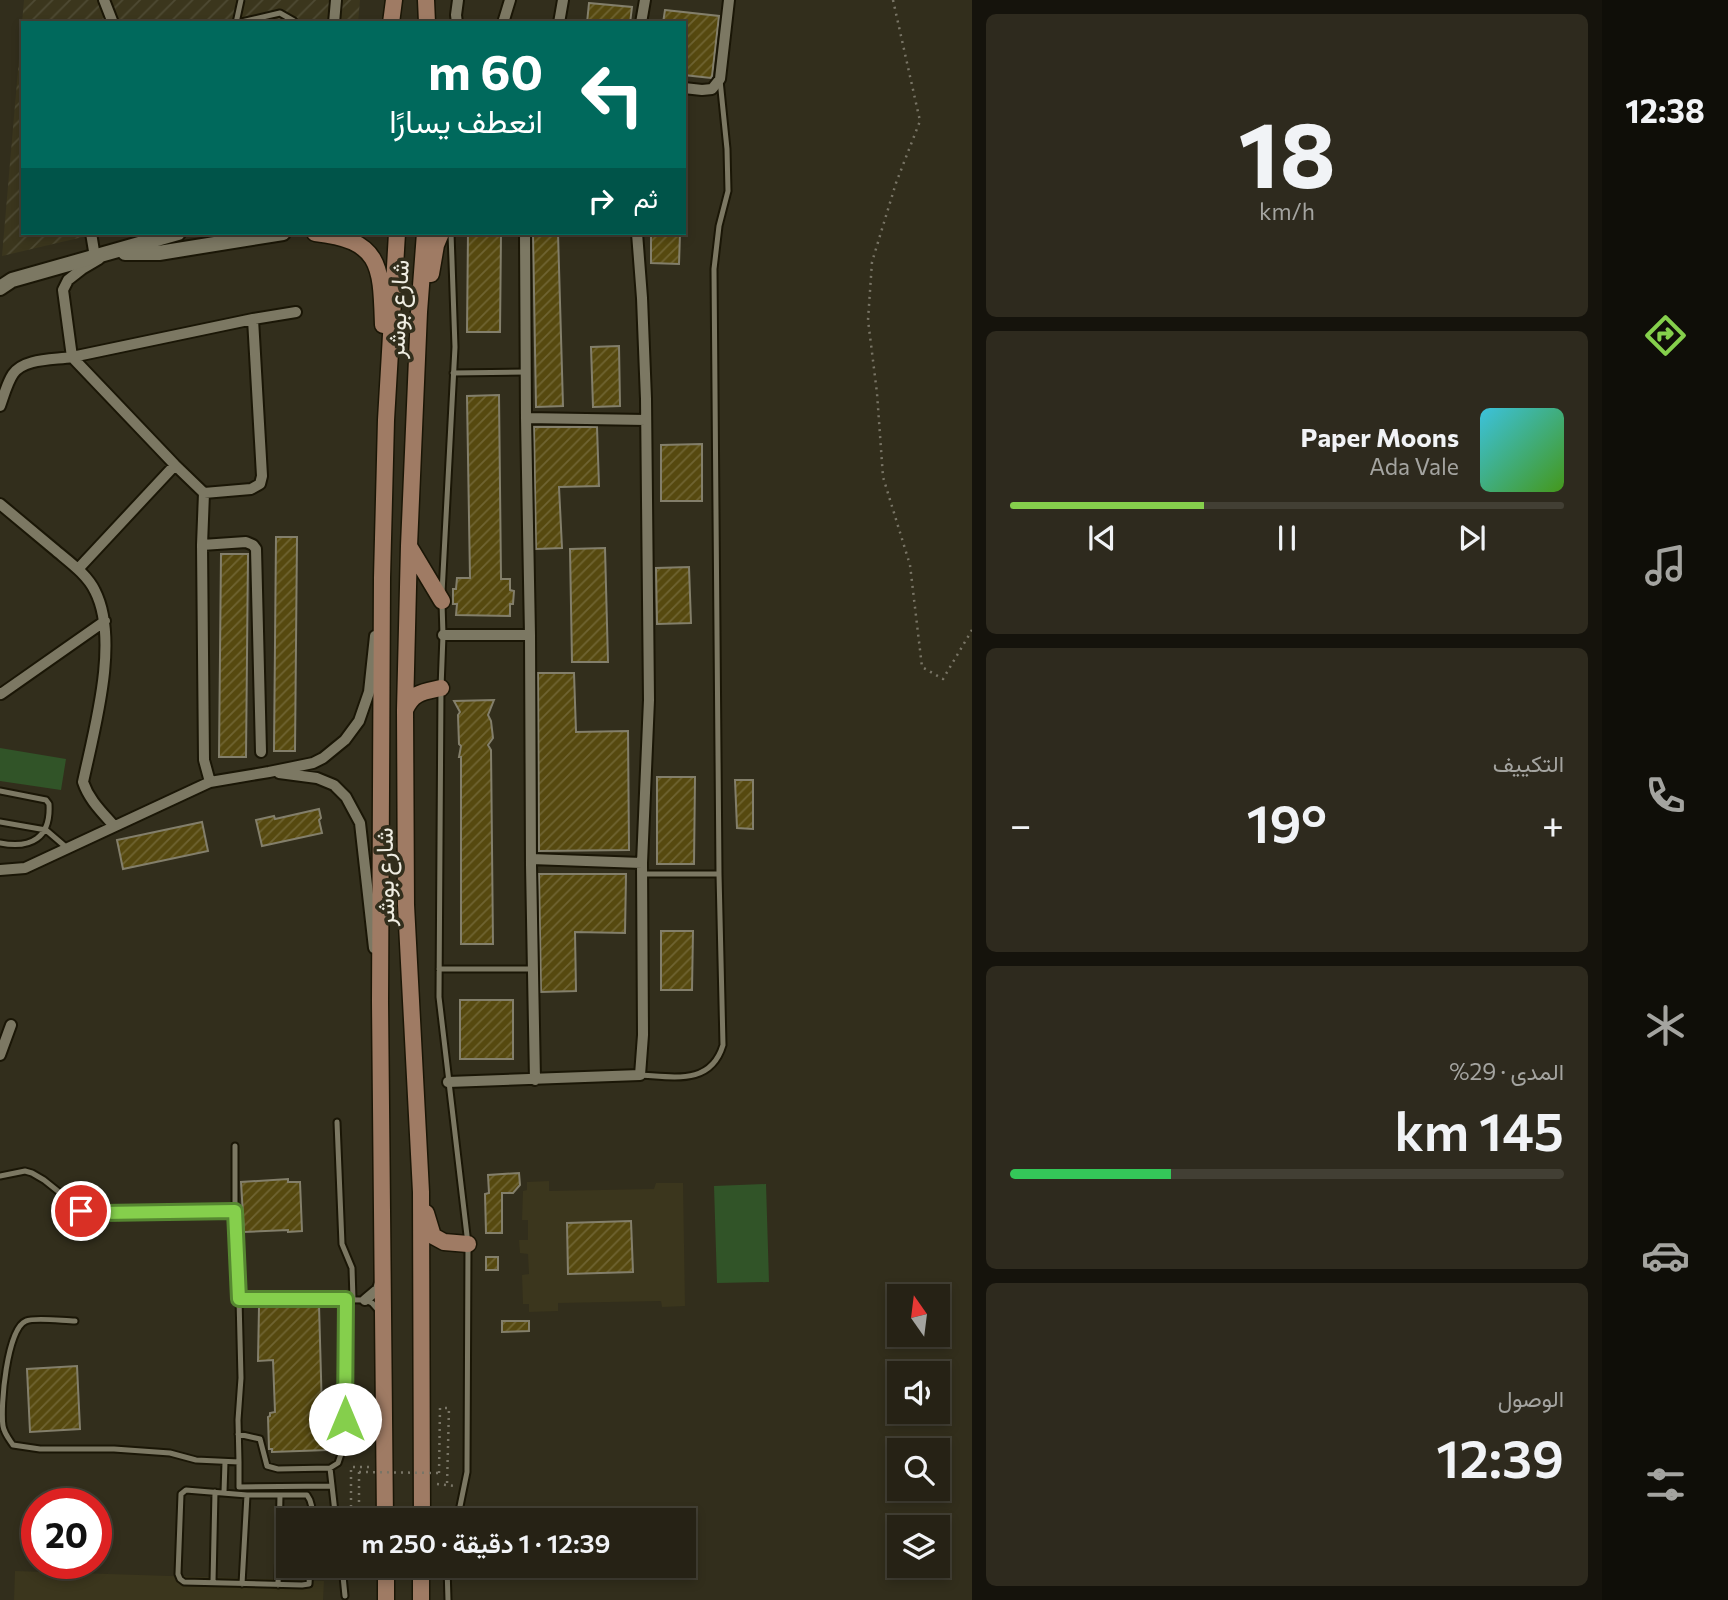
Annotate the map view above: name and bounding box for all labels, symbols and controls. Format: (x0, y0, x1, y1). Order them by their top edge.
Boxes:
text: 60 m (428, 40, 543, 100)
icon: left (567, 49, 658, 140)
text: 12:38 (1625, 90, 1705, 130)
text: 18 (1238, 95, 1336, 207)
text: انعطف يسارًا (389, 100, 543, 140)
icon: right (582, 182, 620, 220)
text: ثم (634, 182, 658, 213)
text: km/h (1259, 197, 1315, 225)
street label: شارع بوشر (380, 259, 417, 360)
icon: directions (1641, 311, 1690, 360)
text: Paper Moons (1301, 421, 1459, 452)
text: Ada Vale (1369, 452, 1459, 480)
icon: previous (1083, 519, 1121, 557)
icon: pause (1268, 519, 1306, 557)
icon: next (1453, 519, 1491, 557)
icon: music (1641, 541, 1690, 590)
text: التكييف (1493, 749, 1564, 777)
icon: phone (1641, 771, 1690, 820)
text: 19° (1246, 790, 1327, 854)
text: − (1010, 800, 1032, 847)
text: + (1542, 800, 1564, 847)
street label: شارع بوشر (369, 827, 402, 928)
icon: climate (1641, 1001, 1690, 1050)
text: المدى · 29% (1449, 1057, 1564, 1085)
text: 145 km (1394, 1098, 1564, 1162)
pin (51, 1181, 111, 1241)
icon: arrive (62, 1192, 100, 1230)
icon: car (1641, 1231, 1690, 1280)
north arrow (887, 1284, 950, 1348)
map controls (887, 1284, 950, 1578)
button: sound (887, 1361, 950, 1424)
position arrow (308, 1382, 382, 1456)
text: الوصول (1498, 1384, 1564, 1412)
text: 12:39 (1436, 1425, 1564, 1489)
button: search (887, 1438, 950, 1501)
icon: filters (1641, 1460, 1690, 1509)
speed limit sign: 20 (21, 1488, 112, 1579)
button: layers (887, 1515, 950, 1578)
text: 12:39 · 1 دقيقة · 250 m (361, 1527, 611, 1558)

